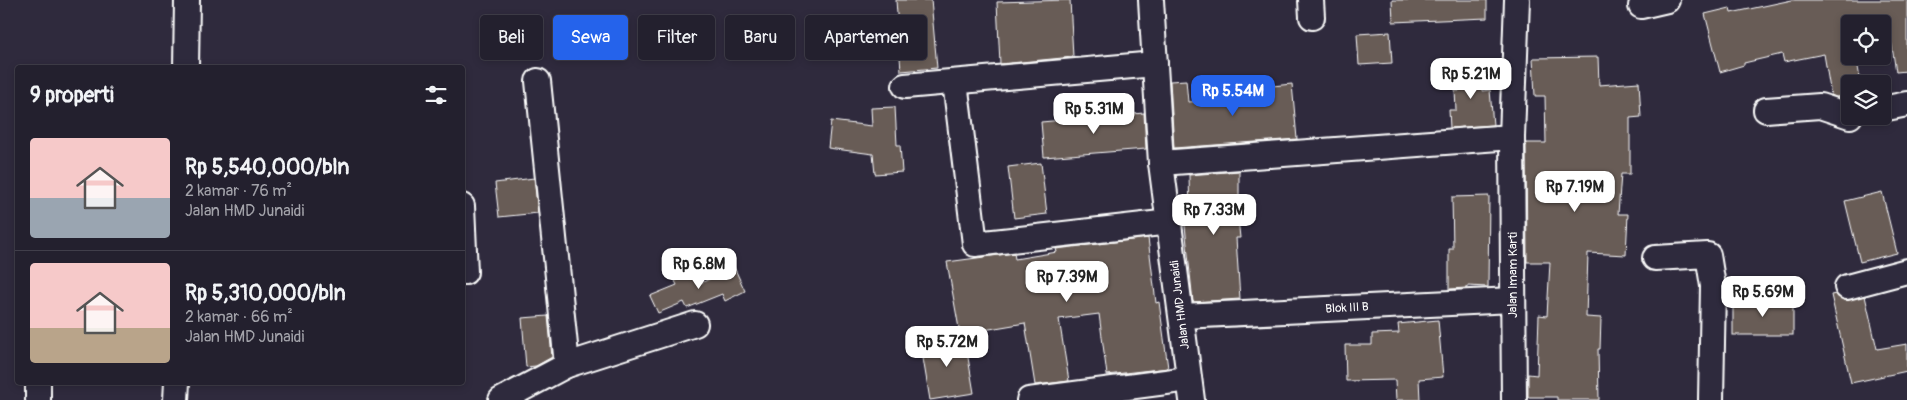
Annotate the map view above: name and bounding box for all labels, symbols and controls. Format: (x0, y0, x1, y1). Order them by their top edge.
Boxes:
chip: Beli (480, 15, 543, 60)
chip: Sewa (553, 15, 628, 60)
chip: Filter (638, 15, 715, 60)
chip: Baru (725, 15, 795, 60)
chip: Apartemen (805, 15, 927, 60)
map controls (1841, 15, 1891, 125)
button: locate (1841, 15, 1891, 65)
pin: Rp 5.21M (1419, 58, 1523, 100)
text: Rp 5.21M (1441, 64, 1501, 84)
pin: Rp 5.54M (1181, 74, 1285, 117)
button: layers (1841, 75, 1891, 125)
icon: filters (422, 81, 450, 109)
text: Rp 5.54M (1202, 81, 1264, 101)
text: 9 properti (30, 82, 114, 109)
pin: Rp 5.31M (1042, 92, 1146, 135)
text: Rp 5.31M (1064, 99, 1124, 119)
text: Rp 5,540,000/bln (185, 154, 349, 181)
icon: home (70, 158, 130, 218)
pin: Rp 7.19M (1523, 170, 1627, 213)
text: Rp 7.19M (1546, 177, 1604, 197)
text: 2 kamar · 76 m² (185, 181, 292, 201)
pin: Rp 7.33M (1162, 194, 1266, 236)
text: Rp 7.33M (1183, 200, 1245, 220)
text: Jalan HMD Junaidi (185, 201, 304, 221)
street label: Jalan Imam Karti (1506, 232, 1521, 318)
pin: Rp 6.8M (653, 248, 745, 290)
text: Rp 6.8M (673, 254, 725, 274)
pin: Rp 7.39M (1015, 260, 1119, 303)
street label: Jalan HMD Junaidi (1167, 260, 1193, 350)
text: Rp 7.39M (1037, 267, 1097, 287)
pin: Rp 5.69M (1711, 276, 1815, 318)
text: Rp 5,310,000/bln (185, 280, 346, 307)
text: Rp 5.69M (1732, 282, 1794, 302)
icon: home (70, 283, 130, 343)
street label: Blok III B (1325, 299, 1369, 317)
text: 2 kamar · 66 m² (185, 307, 293, 327)
pin: Rp 5.72M (895, 326, 999, 368)
text: Jalan HMD Junaidi (185, 327, 304, 347)
text: Rp 5.72M (916, 332, 978, 352)

